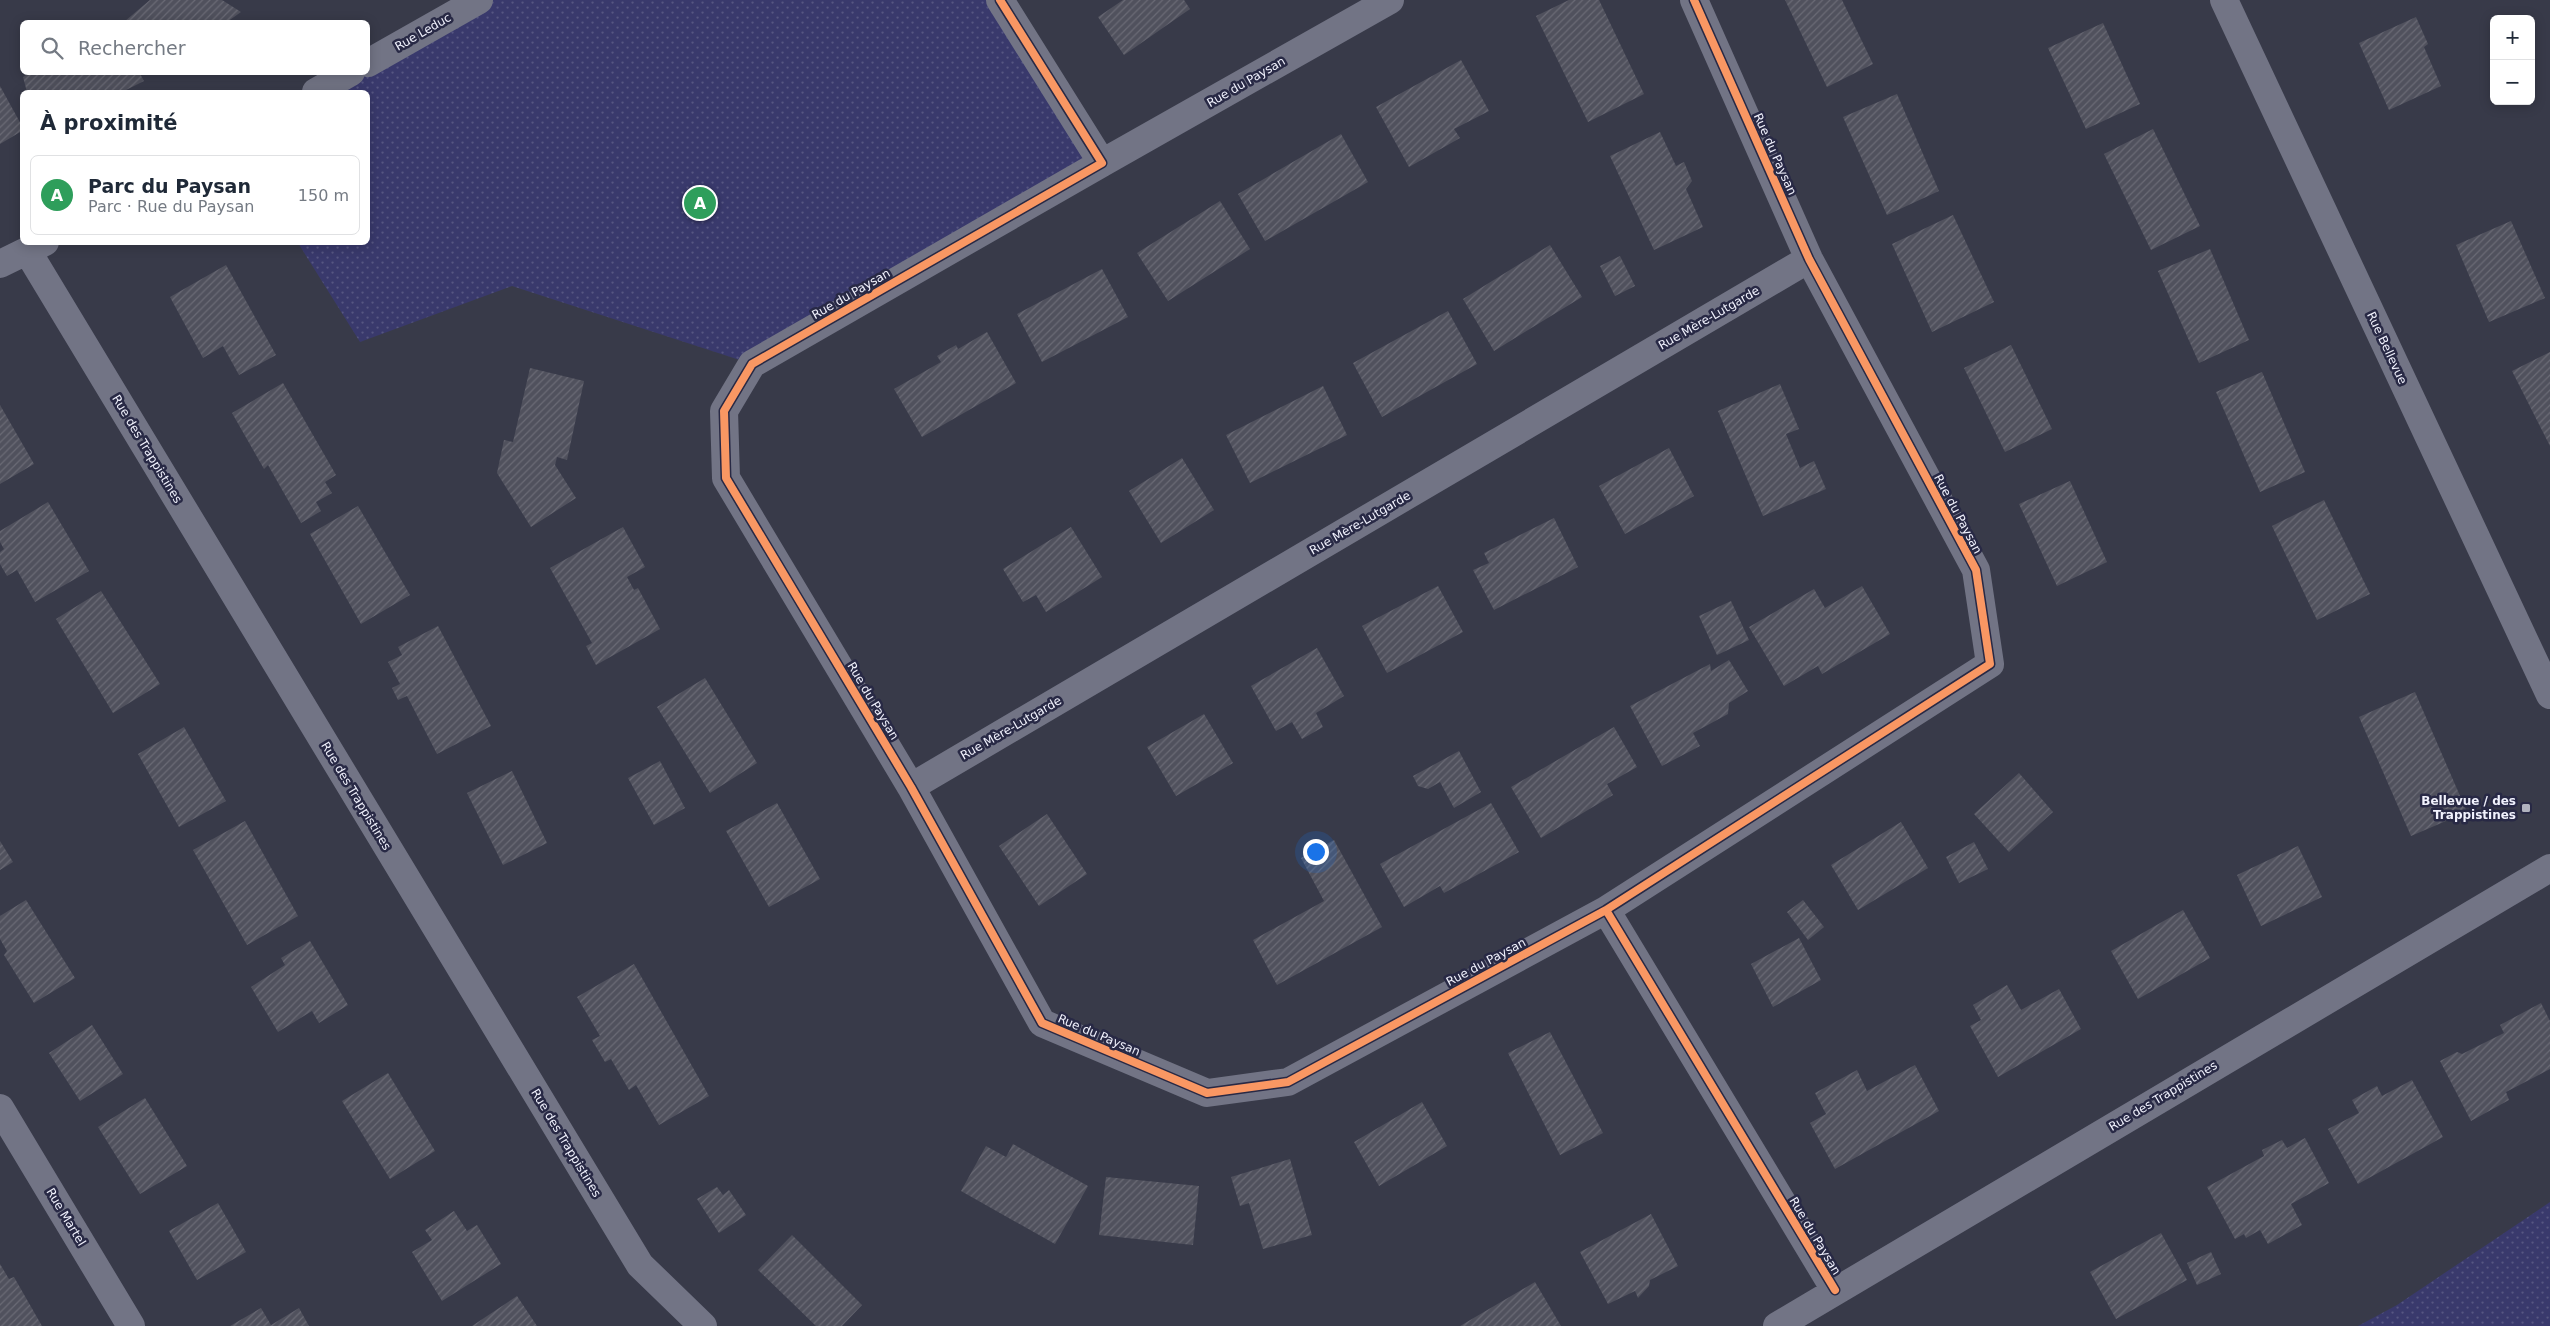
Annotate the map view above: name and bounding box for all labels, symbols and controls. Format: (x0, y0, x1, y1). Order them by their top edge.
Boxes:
street label: Rue Leduc (393, 10, 453, 54)
map controls (2490, 15, 2535, 105)
button: + (2490, 15, 2535, 60)
search box (20, 20, 370, 75)
icon: search (38, 34, 66, 62)
text: Rechercher (78, 37, 186, 59)
street label: Rue du Paysan (1204, 54, 1288, 110)
button: − (2490, 60, 2535, 105)
text: À proximité (40, 111, 177, 135)
street label: Rue du Paysan (1751, 111, 1799, 197)
text: Parc du Paysan (88, 175, 251, 197)
pin: A (684, 184, 716, 222)
text: A (51, 186, 63, 205)
text: 150 m (298, 186, 349, 205)
text: Parc · Rue du Paysan (88, 197, 254, 216)
street label: Rue du Paysan (809, 266, 893, 322)
street label: Rue Mère-Lutgarde (1656, 283, 1762, 353)
street label: Rue Bellevue (2364, 310, 2410, 386)
street label: Rue des Trappistines (109, 392, 185, 506)
street label: Rue du Paysan (1931, 472, 1985, 556)
street label: Rue Mère-Lutgarde (1307, 488, 1413, 558)
street label: Rue du Paysan (844, 660, 902, 742)
street label: Rue Mère-Lutgarde (958, 693, 1064, 763)
street label: Rue des Trappistines (318, 739, 394, 853)
place label: Bellevue / des Trappistines (2421, 794, 2516, 822)
marker: Bellevue / des Trappistines (2520, 802, 2532, 814)
your location (1303, 839, 1329, 865)
street label: Rue du Paysan (1444, 935, 1528, 989)
street label: Rue du Paysan (1056, 1011, 1142, 1059)
street label: Rue des Trappistines (2106, 1058, 2220, 1134)
street label: Rue des Trappistines (528, 1086, 604, 1200)
street label: Rue Martel (43, 1186, 89, 1248)
street label: Rue du Paysan (1786, 1195, 1844, 1277)

